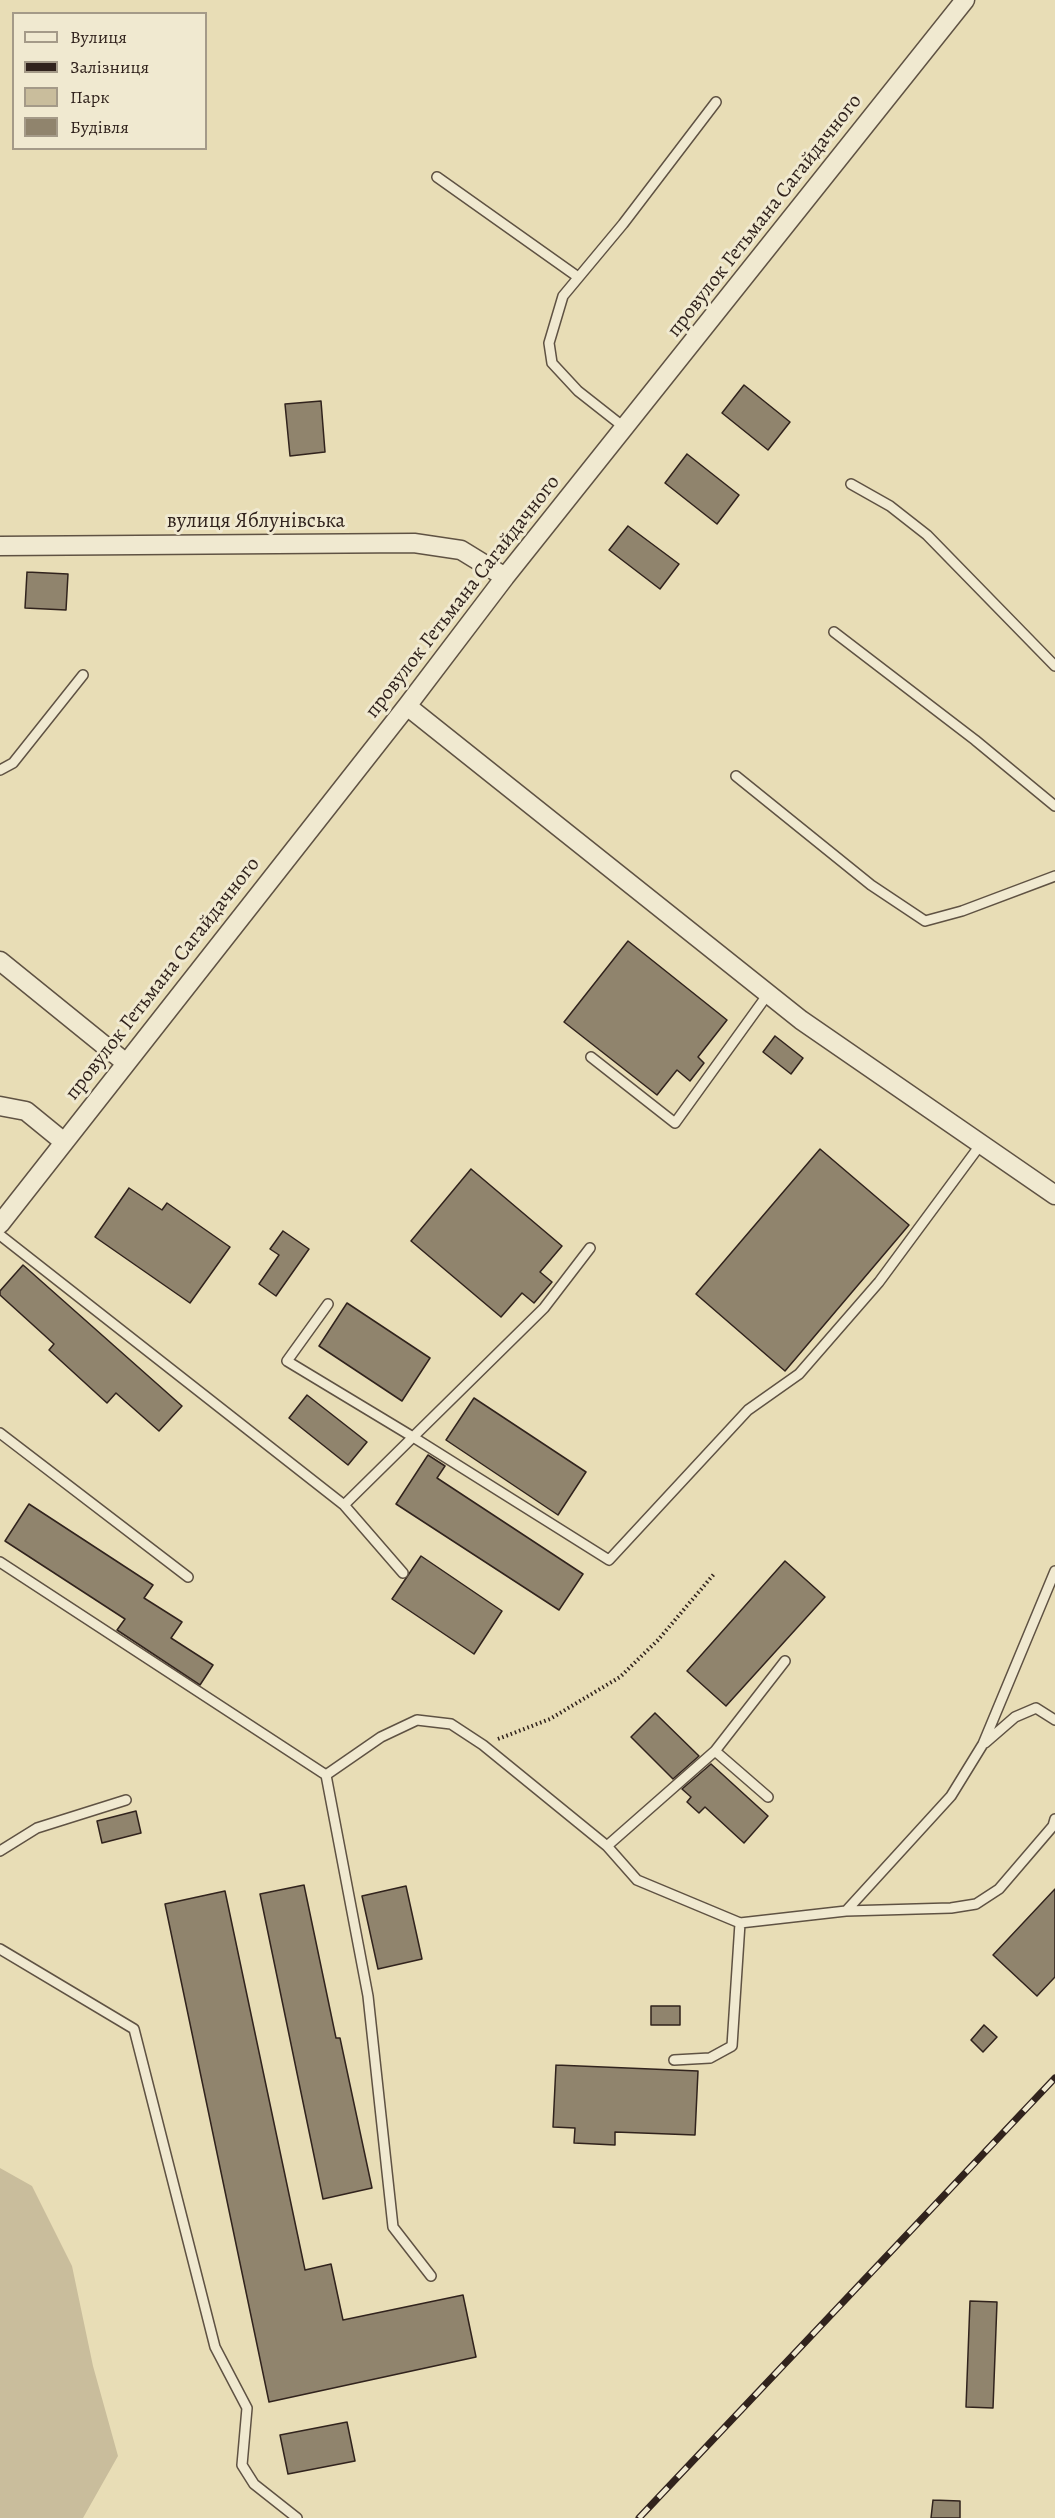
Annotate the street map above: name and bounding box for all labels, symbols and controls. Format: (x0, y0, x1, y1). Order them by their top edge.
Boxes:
legend (12, 12, 207, 150)
text: Вулиця (70, 25, 127, 49)
text: Залізниця (70, 55, 149, 79)
text: Парк (70, 85, 110, 109)
street label: провулок Гетьмана Сагайдачного (662, 89, 868, 343)
text: Будівля (70, 115, 129, 139)
street label: провулок Гетьмана Сагайдачного (360, 470, 566, 724)
street label: вулиця Яблунівська (167, 509, 345, 535)
street label: провулок Гетьмана Сагайдачного (60, 852, 266, 1106)

